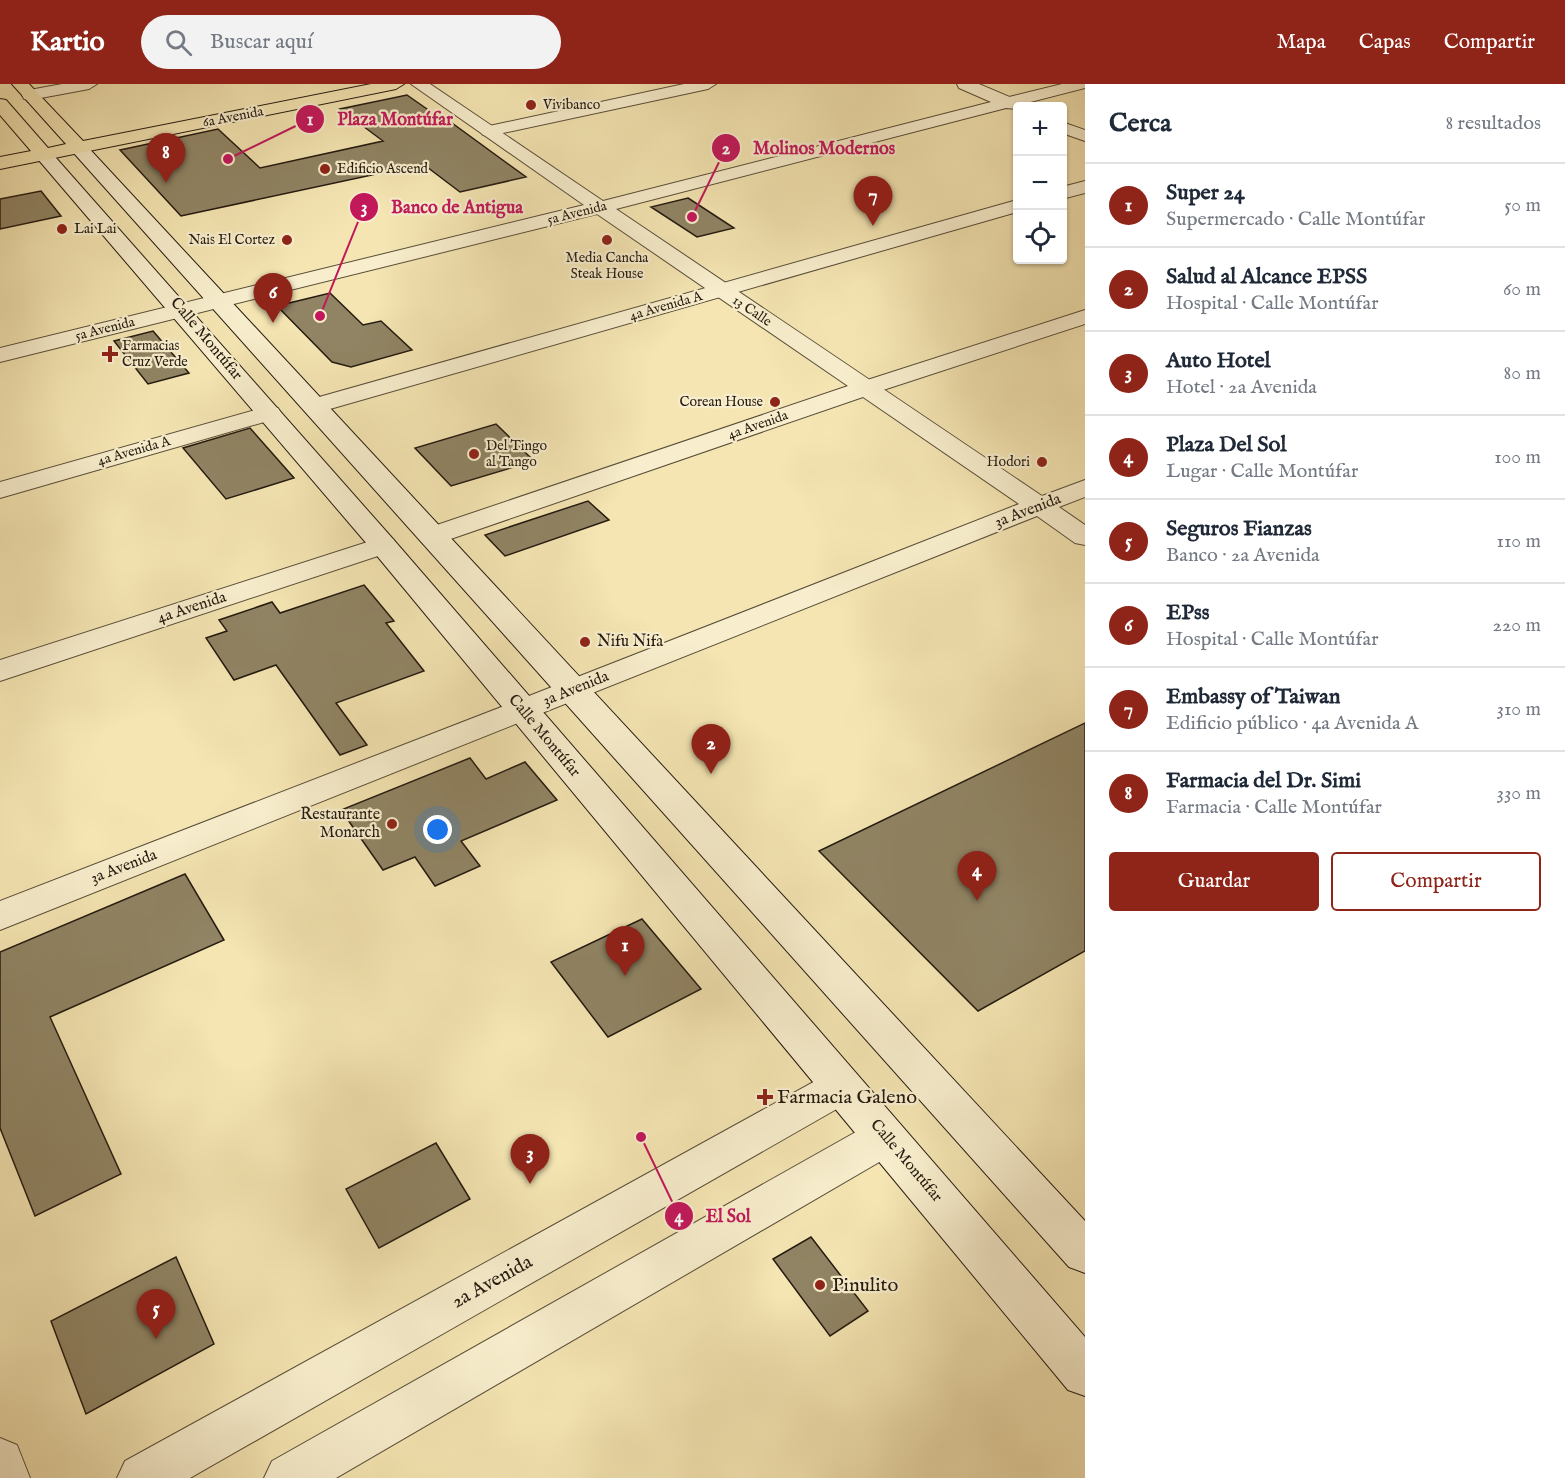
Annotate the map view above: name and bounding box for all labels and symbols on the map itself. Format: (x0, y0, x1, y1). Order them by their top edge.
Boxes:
place label: Vivibanco (542, 96, 601, 114)
marker: Vivibanco (524, 98, 538, 112)
callout: Plaza Montúfar (295, 101, 465, 137)
street label: 6a Avenida (201, 102, 266, 132)
text: 1 (307, 109, 314, 132)
text: Plaza Montúfar (337, 109, 453, 132)
callout: Molinos Modernos (711, 130, 907, 166)
pin: 8 (146, 134, 186, 183)
text: 2 (722, 138, 731, 161)
text: Molinos Modernos (753, 138, 896, 161)
place label: Edificio Ascend (337, 160, 429, 178)
marker: Edificio Ascend (318, 162, 332, 176)
pin: 7 (854, 176, 892, 226)
callout: Banco de Antigua (349, 189, 535, 225)
text: 3 (361, 197, 367, 220)
text: Banco de Antigua (391, 197, 524, 220)
street label: 5a Avenida (545, 197, 609, 229)
place label: Lai Lai (74, 220, 117, 238)
marker: Lai Lai (55, 222, 69, 236)
place label: Nais El Cortez (189, 231, 276, 249)
marker: Nais El Cortez (280, 233, 294, 247)
marker: Media Cancha Steak House (600, 233, 614, 247)
place label: Media Cancha Steak House (566, 249, 649, 283)
pin: 6 (254, 274, 292, 323)
street label: 4a Avenida A (628, 287, 705, 325)
street label: 13 Calle (729, 291, 776, 331)
street label: Calle Montúfar (165, 293, 247, 385)
street label: 5a Avenida (73, 313, 137, 345)
place label: Farmacias Cruz Verde (122, 337, 188, 371)
marker: Farmacias Cruz Verde (103, 347, 117, 361)
place label: Corean House (679, 393, 764, 411)
marker: Corean House (768, 395, 782, 409)
street label: 4a Avenida (726, 406, 791, 444)
street label: 4a Avenida A (96, 432, 173, 470)
place label: Del Tingo al Tango (486, 437, 547, 471)
marker: Del Tingo al Tango (467, 447, 481, 461)
place label: Hodori (987, 453, 1030, 471)
marker: Hodori (1035, 455, 1049, 469)
street label: 3a Avenida (992, 489, 1064, 533)
street label: 4a Avenida (155, 587, 229, 629)
place label: Nifu Nifa (597, 632, 663, 652)
marker: Nifu Nifa (578, 635, 592, 649)
street label: 3a Avenida (540, 667, 612, 711)
street label: Calle Montúfar (503, 690, 585, 782)
pin: 2 (692, 724, 730, 774)
place label: Restaurante Monarch (300, 805, 380, 843)
your location (423, 815, 452, 844)
marker: Restaurante Monarch (385, 817, 399, 831)
street label: 3a Avenida (88, 845, 160, 889)
pin: 4 (958, 852, 996, 901)
pin: 1 (606, 926, 644, 976)
place label: Farmacia Galeno (777, 1085, 917, 1110)
marker: Farmacia Galeno (758, 1090, 772, 1104)
street label: Calle Montúfar (865, 1115, 947, 1207)
pin: 3 (510, 1134, 550, 1184)
callout: El Sol (664, 1198, 763, 1234)
text: 4 (675, 1206, 685, 1229)
text: El Sol (705, 1206, 752, 1229)
street label: 2a Avenida (447, 1249, 537, 1314)
place label: Pinulito (832, 1273, 898, 1298)
marker: Pinulito (813, 1278, 827, 1292)
pin: 5 (136, 1290, 176, 1339)

